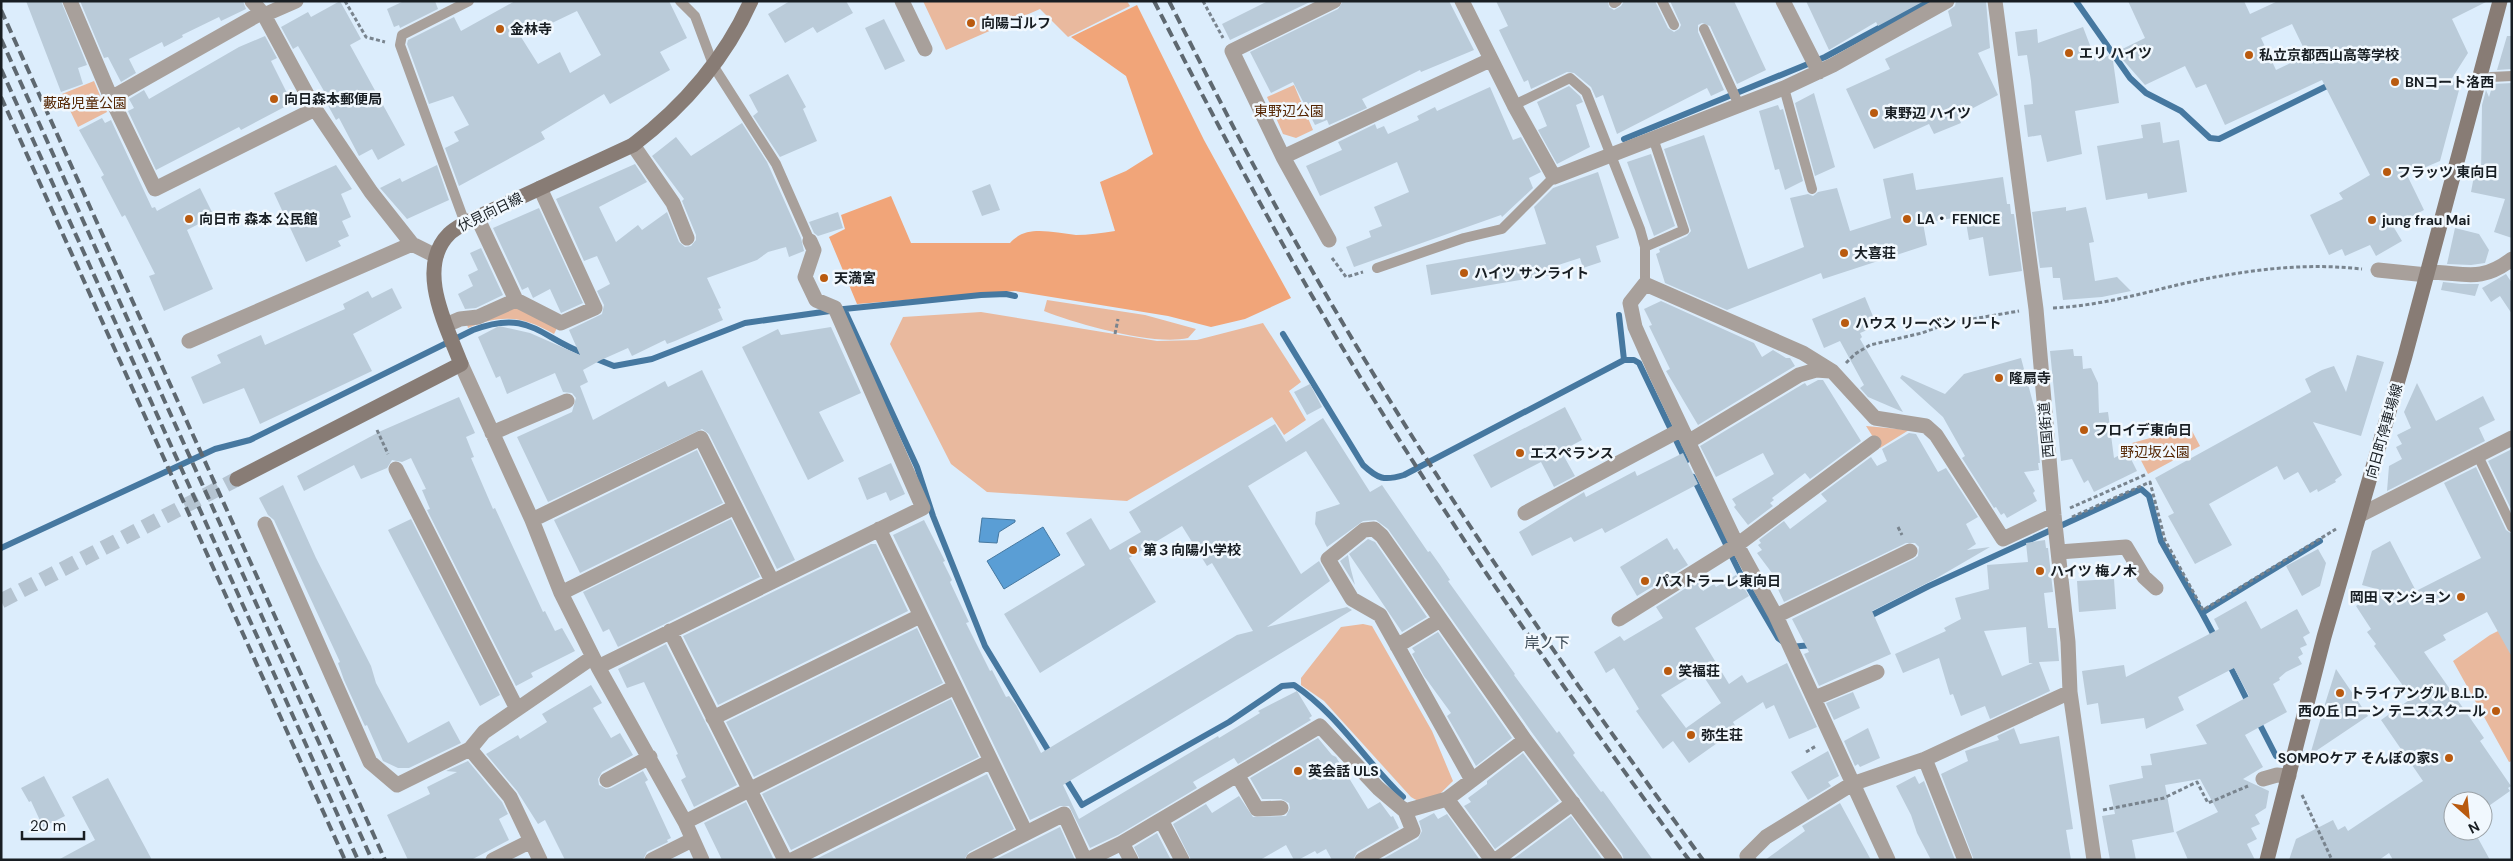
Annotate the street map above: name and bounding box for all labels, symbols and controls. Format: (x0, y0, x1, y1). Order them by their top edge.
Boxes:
place label: 向陽ゴルフ (981, 14, 1051, 32)
marker: 向陽ゴルフ (965, 17, 977, 29)
place label: 金林寺 (510, 20, 552, 38)
marker: 金林寺 (494, 23, 506, 35)
place label: エリ ハイツ (2079, 44, 2152, 62)
place label: 私立京都西山高等学校 (2259, 46, 2399, 64)
marker: エリ ハイツ (2063, 47, 2075, 59)
marker: 私立京都西山高等学校 (2243, 49, 2255, 61)
place label: BNコート洛西 (2405, 73, 2494, 91)
marker: BNコート洛西 (2389, 76, 2401, 88)
place label: 向日森本郵便局 (284, 90, 382, 108)
marker: 向日森本郵便局 (268, 93, 280, 105)
park label: 藪路児童公園 (43, 94, 127, 112)
park label: 東野辺公園 (1254, 102, 1324, 120)
place label: 東野辺 ハイツ (1884, 104, 1971, 122)
marker: 東野辺 ハイツ (1868, 107, 1880, 119)
place label: フラッツ 東向日 (2397, 163, 2498, 181)
marker: フラッツ 東向日 (2381, 166, 2393, 178)
street label: 伏見向日線 (455, 189, 525, 235)
place label: 向日市 森本 公民館 (199, 210, 318, 228)
place label: LA・ FENICE (1917, 210, 2000, 228)
place label: jung frau Mai (2381, 211, 2470, 229)
marker: 向日市 森本 公民館 (183, 213, 195, 225)
marker: LA・ FENICE (1901, 213, 1913, 225)
marker: jung frau Mai (2366, 214, 2378, 226)
place label: 大喜荘 (1854, 244, 1896, 262)
marker: 大喜荘 (1838, 247, 1850, 259)
place label: ハイツ サンライト (1474, 264, 1589, 282)
marker: ハイツ サンライト (1458, 267, 1470, 279)
place label: 天満宮 (834, 269, 876, 287)
marker: 天満宮 (818, 272, 830, 284)
place label: ハウス リーベン リート (1855, 314, 2002, 332)
marker: ハウス リーベン リート (1839, 317, 1851, 329)
place label: 隆扇寺 (2009, 369, 2051, 387)
marker: 隆扇寺 (1993, 372, 2005, 384)
street label: 向日町停車場線 (2362, 381, 2406, 481)
street label: 西国街道 (2035, 401, 2057, 459)
place label: フロイデ東向日 (2094, 421, 2192, 439)
marker: フロイデ東向日 (2078, 424, 2090, 436)
park label: 野辺坂公園 (2120, 443, 2190, 461)
place label: エスぺランス (1530, 444, 1614, 462)
marker: エスぺランス (1514, 447, 1526, 459)
place label: 第３向陽小学校 (1143, 541, 1241, 559)
marker: 第３向陽小学校 (1127, 544, 1139, 556)
place label: ハイツ 梅ノ木 (2050, 562, 2137, 580)
marker: ハイツ 梅ノ木 (2034, 565, 2046, 577)
place label: パストラーレ東向日 (1655, 572, 1781, 590)
marker: パストラーレ東向日 (1639, 575, 1651, 587)
place label: 岡田 マンション (2350, 588, 2451, 606)
marker: 岡田 マンション (2455, 591, 2467, 603)
district label: 岸ノ下 (1524, 633, 1570, 653)
place label: 笑福荘 (1678, 662, 1720, 680)
marker: 笑福荘 (1662, 665, 1674, 677)
place label: トライアングル B.L.D. (2350, 684, 2488, 702)
marker: トライアングル B.L.D. (2334, 687, 2346, 699)
place label: 西の丘 ローン テニススクール (2298, 702, 2486, 720)
marker: 西の丘 ローン テニススクール (2490, 705, 2502, 717)
place label: 弥生荘 (1701, 726, 1743, 744)
marker: 弥生荘 (1685, 729, 1697, 741)
place label: SOMPOケア そんぽの家S (2278, 749, 2439, 767)
marker: SOMPOケア そんぽの家S (2443, 752, 2455, 764)
place label: 英会話 ULS (1308, 762, 1379, 780)
marker: 英会話 ULS (1292, 765, 1304, 777)
north arrow (2443, 791, 2493, 841)
scale bar (22, 808, 85, 840)
text: 20 m (30, 816, 66, 836)
text: N (2465, 817, 2483, 838)

